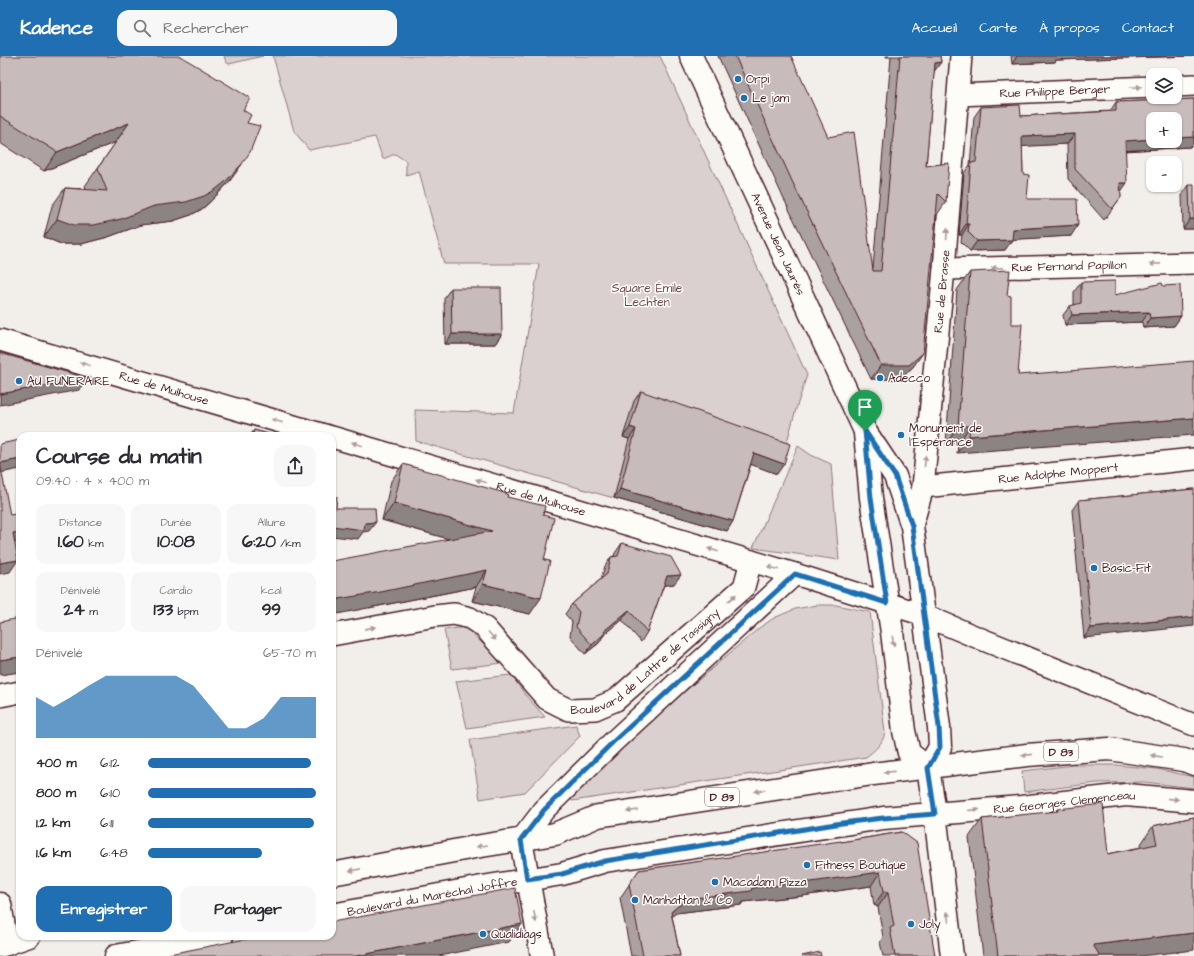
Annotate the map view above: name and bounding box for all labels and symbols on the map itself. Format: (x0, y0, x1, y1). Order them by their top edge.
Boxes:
place label: Orpi (746, 71, 769, 88)
marker: Orpi (733, 74, 743, 84)
street label: Rue Philippe Berger (999, 80, 1111, 102)
one-way arrow (1130, 84, 1142, 91)
place label: Le jam (752, 90, 790, 107)
marker: Le jam (739, 93, 749, 103)
street label: Avenue Jean Jaurès (747, 190, 809, 298)
one-way arrow (944, 228, 951, 240)
street label: Rue de Brasse (929, 249, 954, 334)
street label: Rue Fernand Papillon (1011, 256, 1127, 276)
one-way arrow (1148, 261, 1161, 267)
one-way arrow (990, 265, 1003, 271)
park label: Square Émile Lechten (612, 280, 683, 311)
one-way arrow (79, 361, 91, 367)
street label: Rue de Mulhouse (117, 367, 211, 409)
place label: Adecco (888, 370, 931, 387)
place label: AU FUNERAIRE (27, 373, 110, 390)
marker: Adecco (875, 373, 885, 383)
marker: AU FUNERAIRE (14, 376, 24, 386)
pin (848, 390, 882, 431)
one-way arrow (271, 418, 283, 424)
place label: Monument de l'Espérance (909, 420, 982, 451)
marker: Monument de l'Espérance (896, 430, 906, 440)
one-way arrow (350, 441, 362, 447)
one-way arrow (922, 455, 928, 467)
street label: Rue Adolphe Moppert (997, 458, 1119, 488)
one-way arrow (475, 478, 487, 484)
street label: Rue de Mulhouse (494, 478, 588, 520)
one-way arrow (707, 547, 719, 553)
place label: Basic-Fit (1102, 560, 1151, 577)
marker: Basic-Fit (1089, 563, 1099, 573)
one-way arrow (767, 565, 779, 571)
one-way arrow (727, 593, 737, 602)
street label: Boulevard de Lattre de Tassigny (570, 604, 724, 718)
one-way arrow (364, 624, 376, 630)
one-way arrow (487, 631, 497, 641)
one-way arrow (890, 635, 896, 647)
road number: D 83 (1044, 743, 1078, 761)
one-way arrow (1021, 752, 1033, 758)
one-way arrow (1150, 753, 1162, 759)
one-way arrow (883, 769, 895, 776)
street label: Rue Georges Clemenceau (993, 786, 1136, 818)
road number: D 83 (705, 788, 739, 806)
one-way arrow (754, 788, 766, 794)
one-way arrow (1167, 796, 1179, 802)
one-way arrow (968, 807, 980, 814)
one-way arrow (626, 808, 638, 814)
one-way arrow (476, 843, 488, 849)
place label: Fitness Boutique (815, 857, 907, 874)
marker: Fitness Boutique (802, 860, 812, 870)
one-way arrow (348, 867, 361, 873)
street label: Boulevard du Maréchal Joffre (346, 873, 519, 920)
place label: Macadam Pizza (723, 874, 807, 891)
marker: Macadam Pizza (710, 877, 720, 887)
place label: Manhattan & Co (643, 892, 732, 909)
marker: Manhattan & Co (630, 895, 640, 905)
one-way arrow (532, 911, 538, 923)
one-way arrow (945, 911, 951, 923)
place label: Joly (919, 916, 941, 934)
marker: Joly (906, 919, 916, 929)
place label: Qualidiags (491, 926, 542, 944)
marker: Qualidiags (478, 929, 488, 939)

